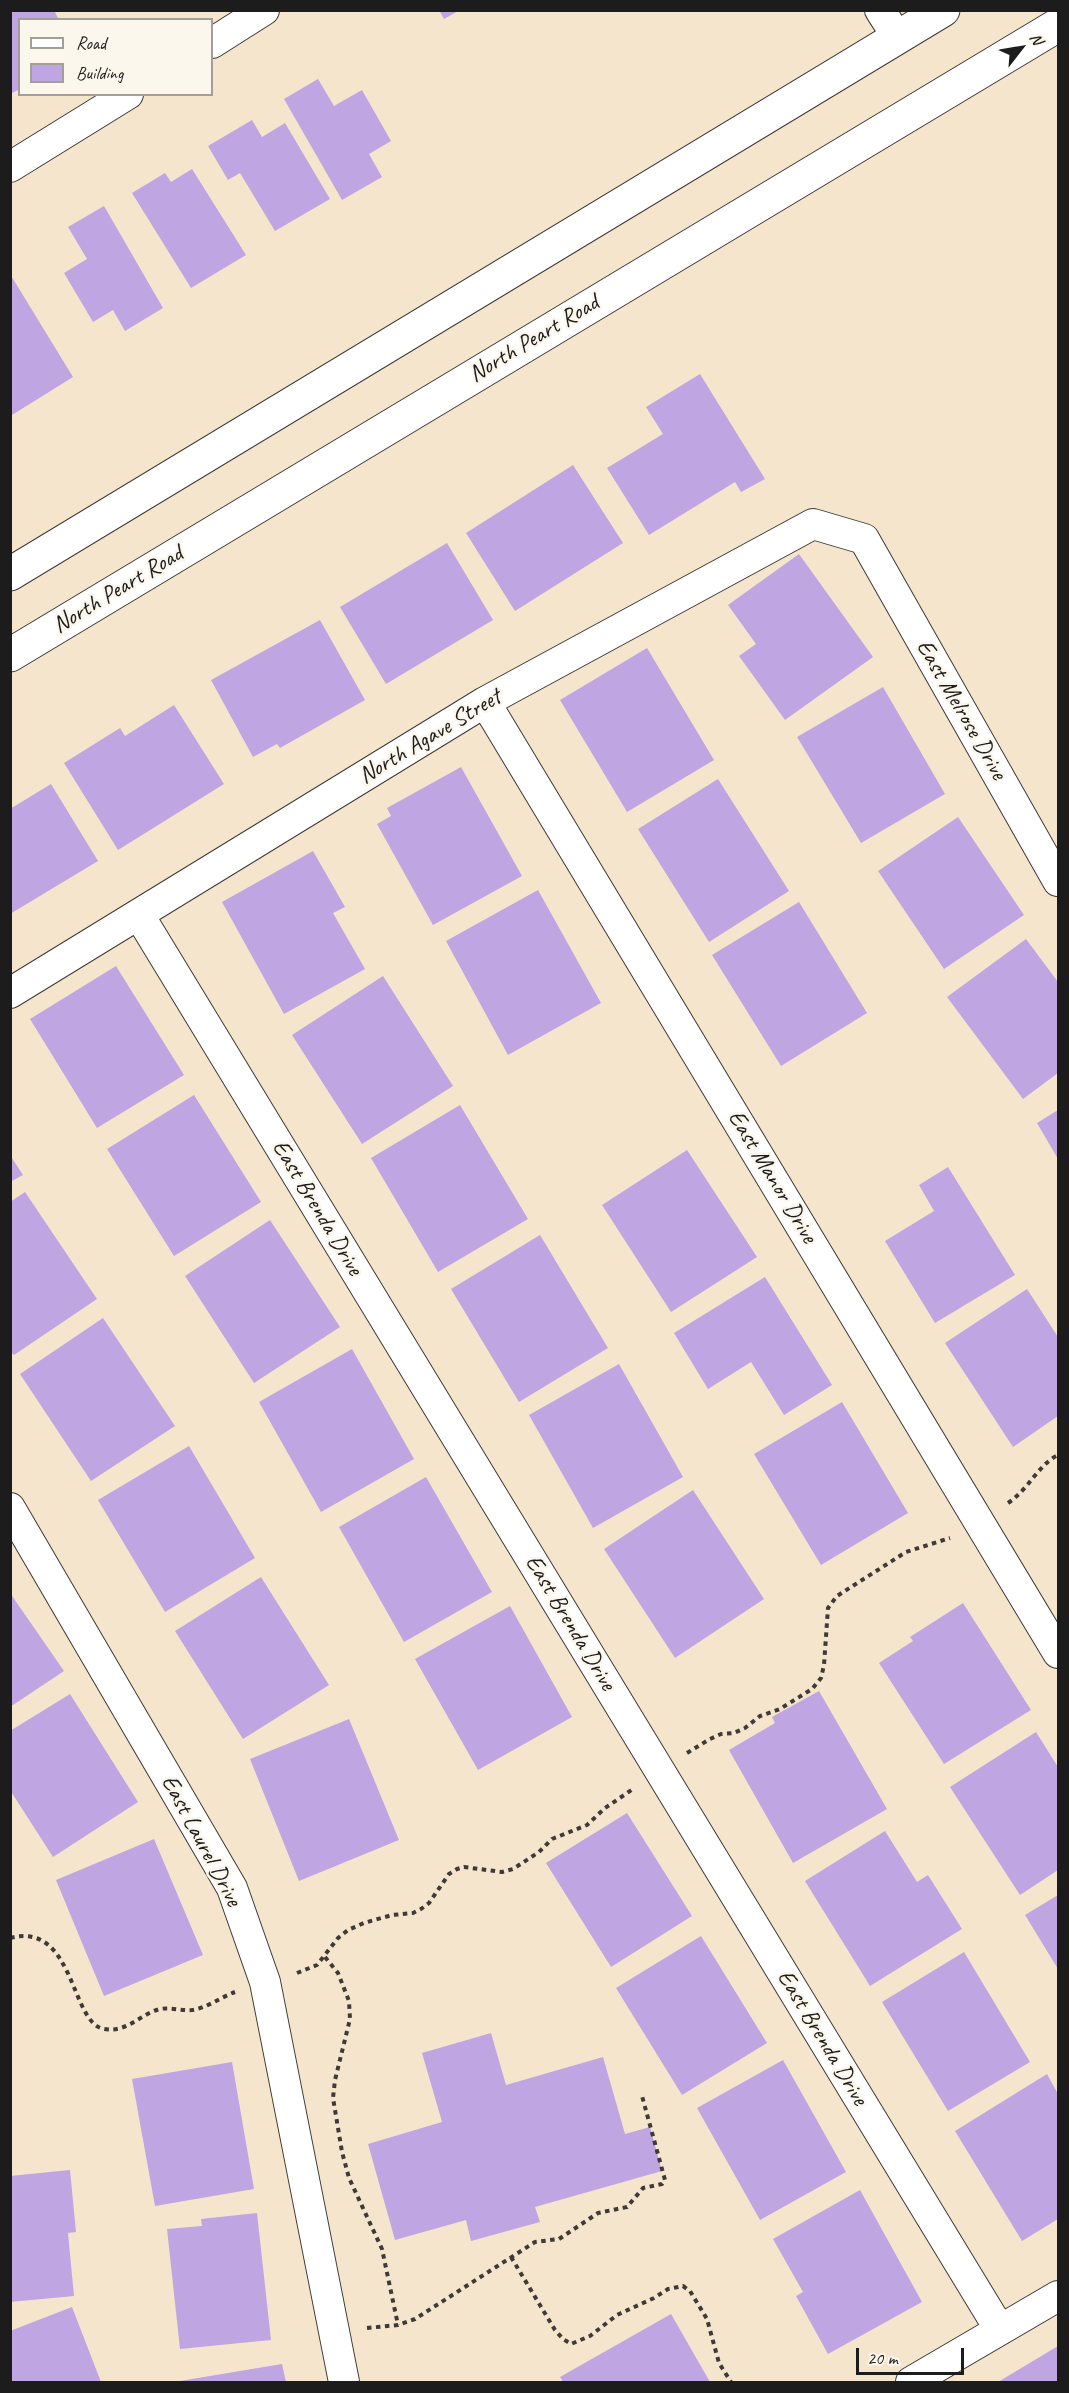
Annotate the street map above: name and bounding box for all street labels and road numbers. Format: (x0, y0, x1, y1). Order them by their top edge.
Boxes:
street label: North Peart Road (464, 289, 604, 389)
street label: North Peart Road (48, 540, 188, 640)
street label: East Melrose Drive (909, 635, 1013, 785)
street label: North Agave Street (354, 683, 506, 791)
street label: East Manor Drive (721, 1105, 823, 1249)
street label: East Brenda Drive (265, 1135, 369, 1281)
street label: East Brenda Drive (518, 1550, 622, 1696)
street label: East Laurel Drive (154, 1771, 248, 1911)
street label: East Brenda Drive (770, 1965, 874, 2111)

